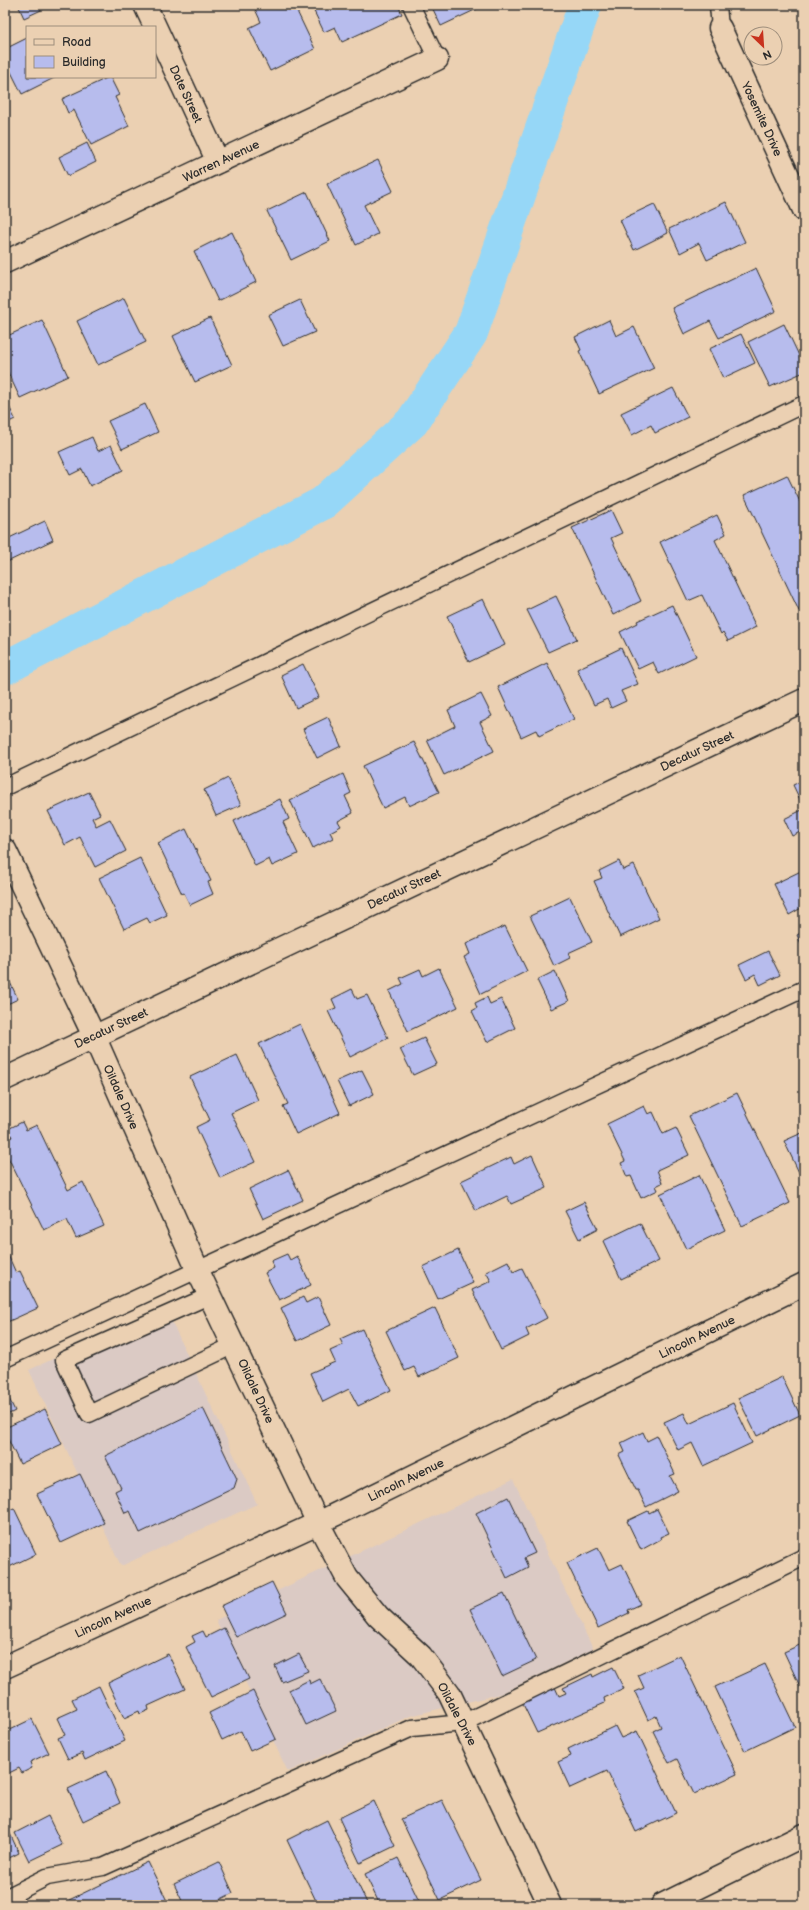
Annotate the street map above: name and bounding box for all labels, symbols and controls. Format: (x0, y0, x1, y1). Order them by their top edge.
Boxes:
legend (26, 26, 156, 78)
north arrow (743, 26, 783, 66)
text: Road (62, 35, 91, 50)
text: N (761, 47, 774, 62)
text: Building (62, 55, 106, 70)
street label: Date Street (166, 63, 206, 126)
street label: Yosemite Drive (737, 79, 785, 159)
street label: Warren Avenue (180, 137, 262, 186)
street label: Decatur Street (658, 728, 737, 775)
street label: Decatur Street (365, 866, 444, 913)
street label: Decatur Street (72, 1005, 151, 1052)
street label: Oildale Drive (100, 1062, 142, 1132)
street label: Lincoln Avenue (657, 1313, 738, 1362)
street label: Oildale Drive (234, 1357, 277, 1426)
street label: Lincoln Avenue (366, 1456, 447, 1505)
street label: Lincoln Avenue (73, 1593, 154, 1642)
street label: Oildale Drive (434, 1680, 479, 1748)

